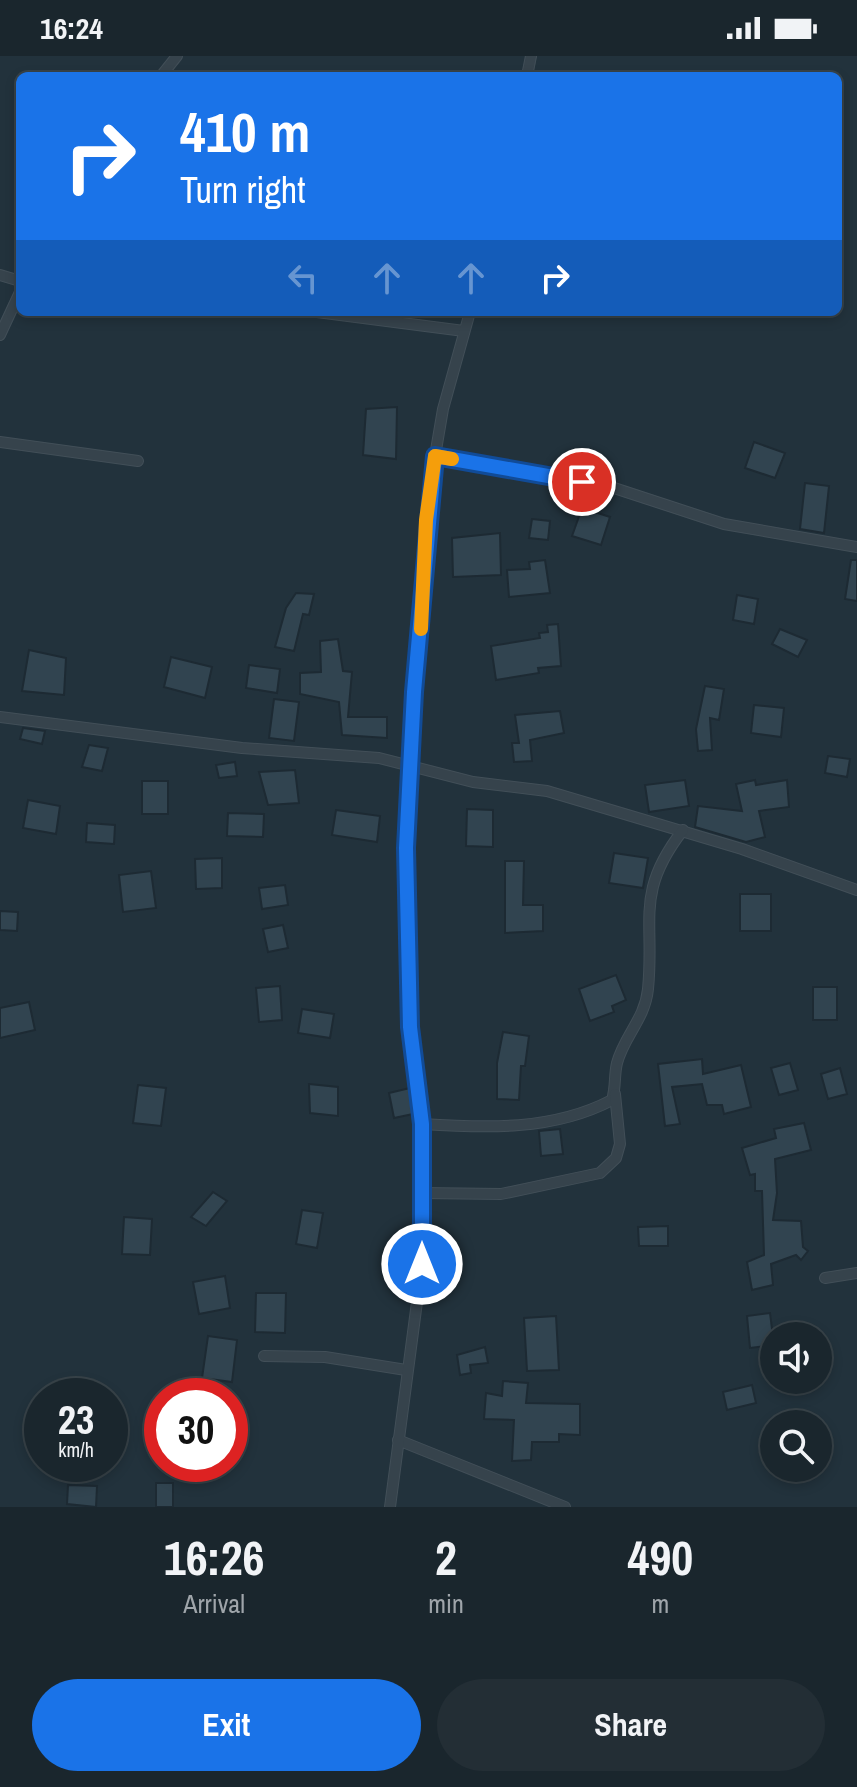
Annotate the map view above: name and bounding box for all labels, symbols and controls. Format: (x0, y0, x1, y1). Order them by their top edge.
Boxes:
text: 16:24 (40, 8, 103, 48)
text: 410 m (180, 94, 310, 169)
icon: right (48, 104, 152, 208)
text: Turn right (180, 166, 305, 214)
icon: left (281, 256, 325, 300)
icon: ahead (365, 256, 409, 300)
icon: ahead (449, 256, 493, 300)
icon: right (533, 256, 577, 300)
pin (548, 448, 616, 516)
icon: arrive (560, 460, 604, 504)
position arrow (380, 1222, 464, 1306)
map controls (760, 1322, 832, 1482)
button: sound (760, 1322, 832, 1394)
speed limit sign: 30 (144, 1378, 248, 1482)
text: 23 (58, 1393, 94, 1446)
button: search (760, 1410, 832, 1482)
text: km/h (58, 1436, 94, 1463)
text: 16:26 (164, 1525, 264, 1590)
text: 2 (435, 1525, 457, 1590)
text: 490 (628, 1525, 693, 1590)
text: Arrival (183, 1586, 245, 1621)
text: min (428, 1586, 464, 1621)
text: m (652, 1586, 669, 1621)
button: Exit (32, 1679, 421, 1771)
button: Share (437, 1679, 825, 1771)

